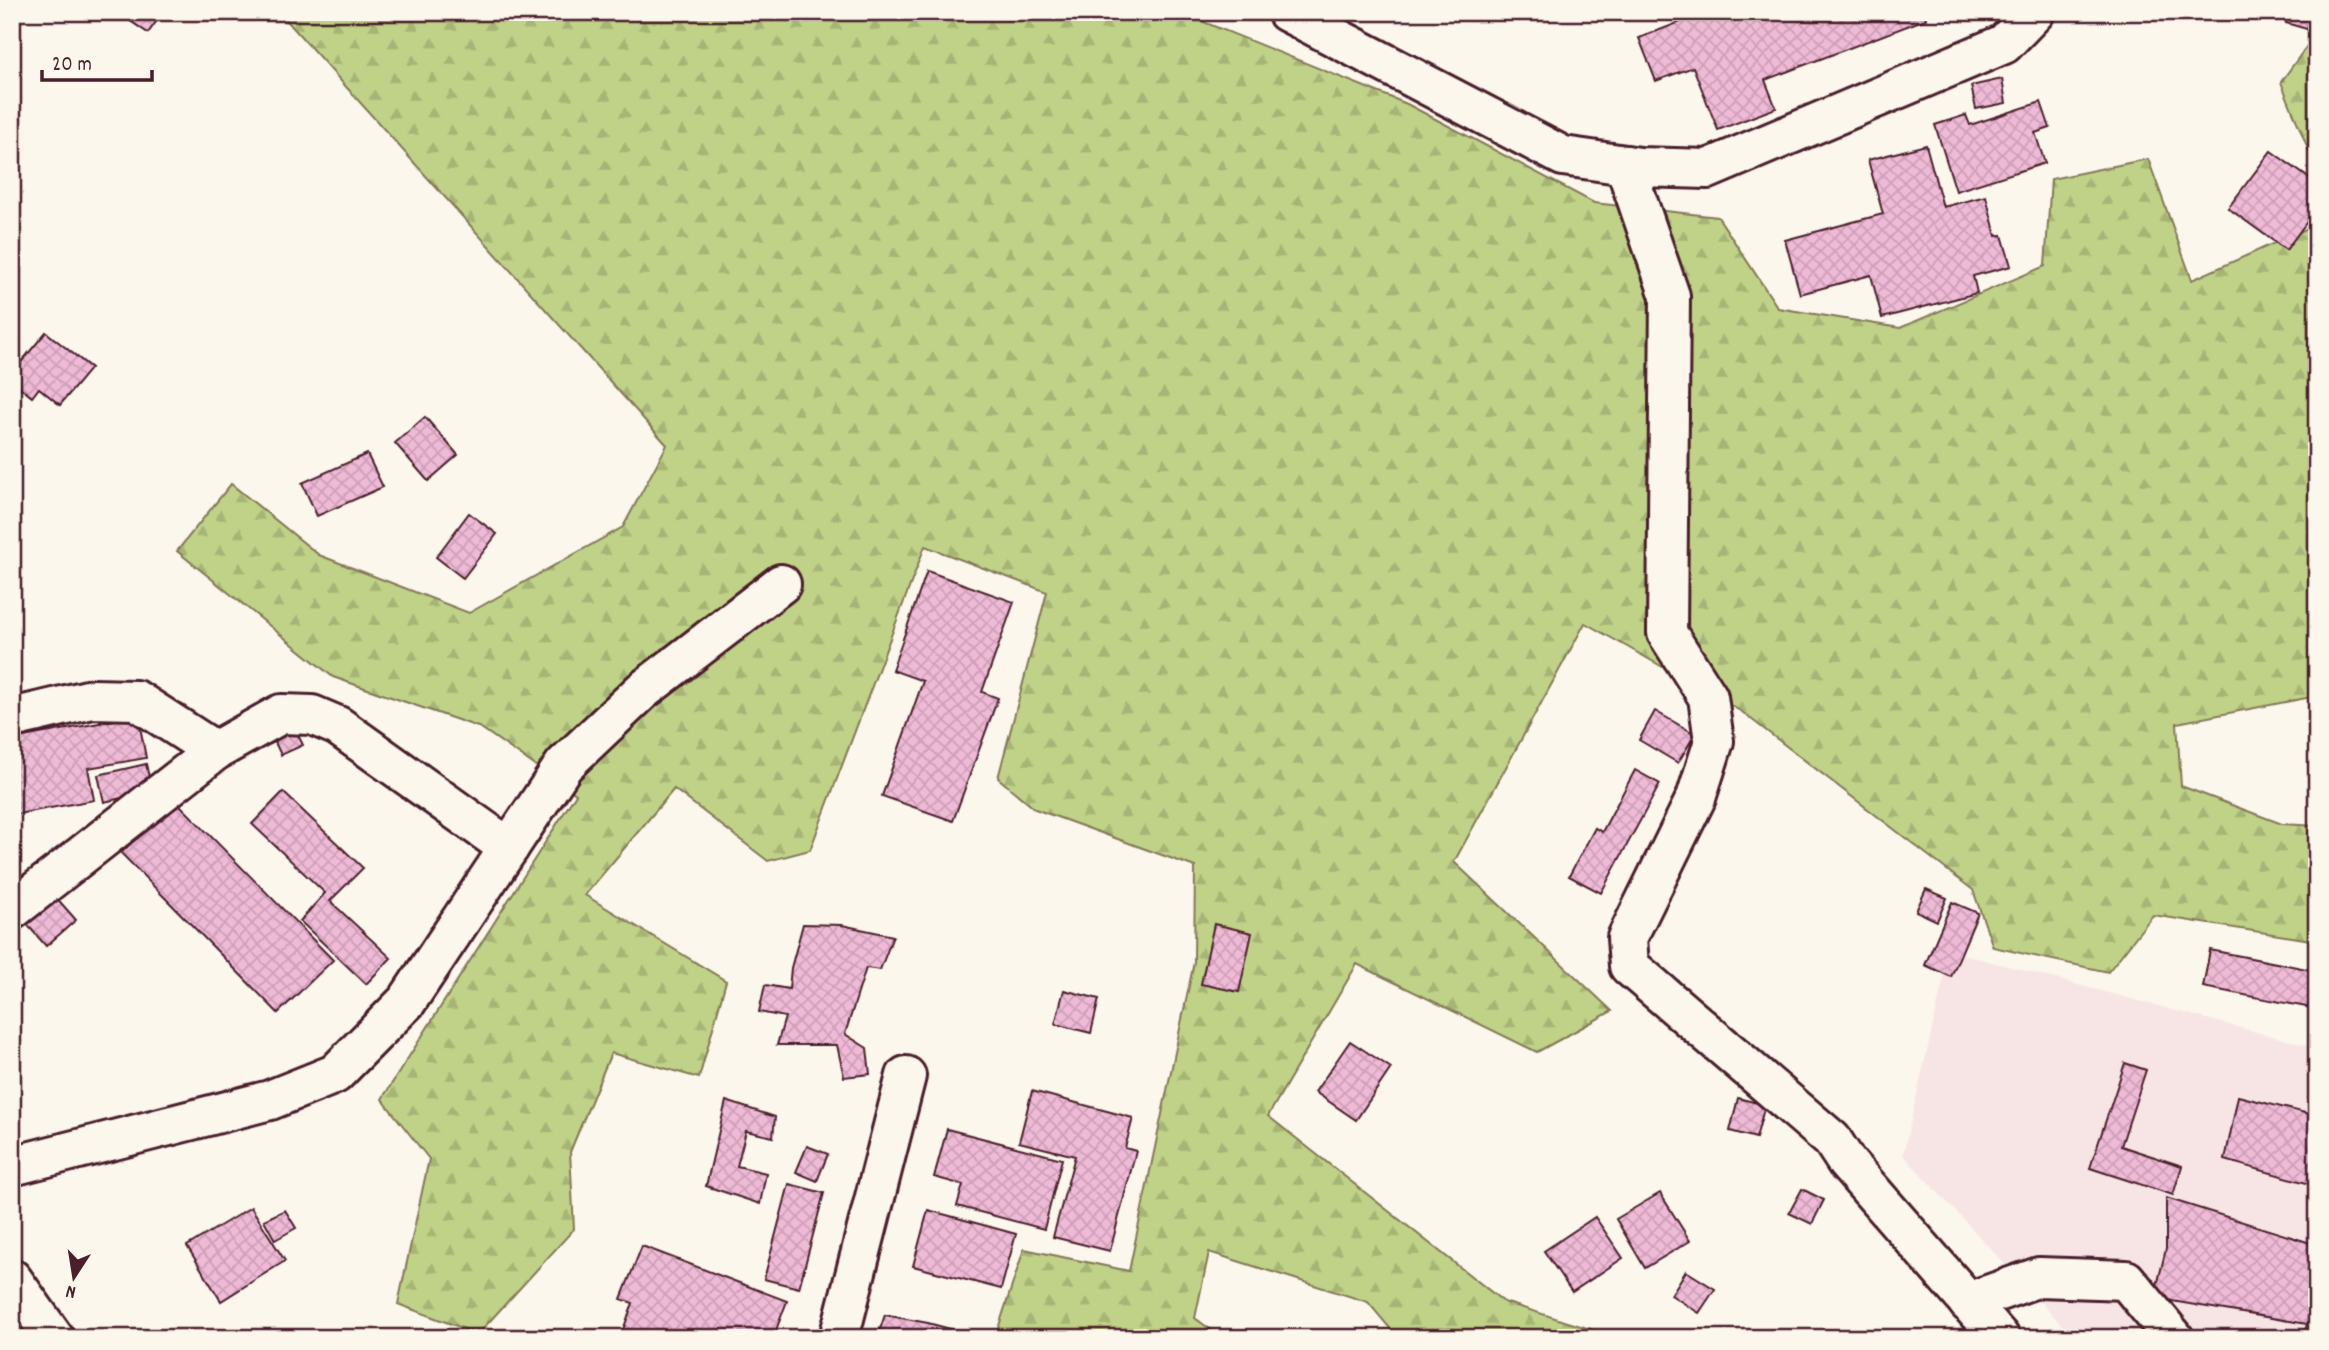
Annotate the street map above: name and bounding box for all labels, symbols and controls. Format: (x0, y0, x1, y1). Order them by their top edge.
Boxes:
scale bar (42, 38, 152, 82)
text: 20 m (52, 51, 92, 81)
north arrow (38, 1242, 108, 1312)
text: N (64, 1276, 79, 1304)

